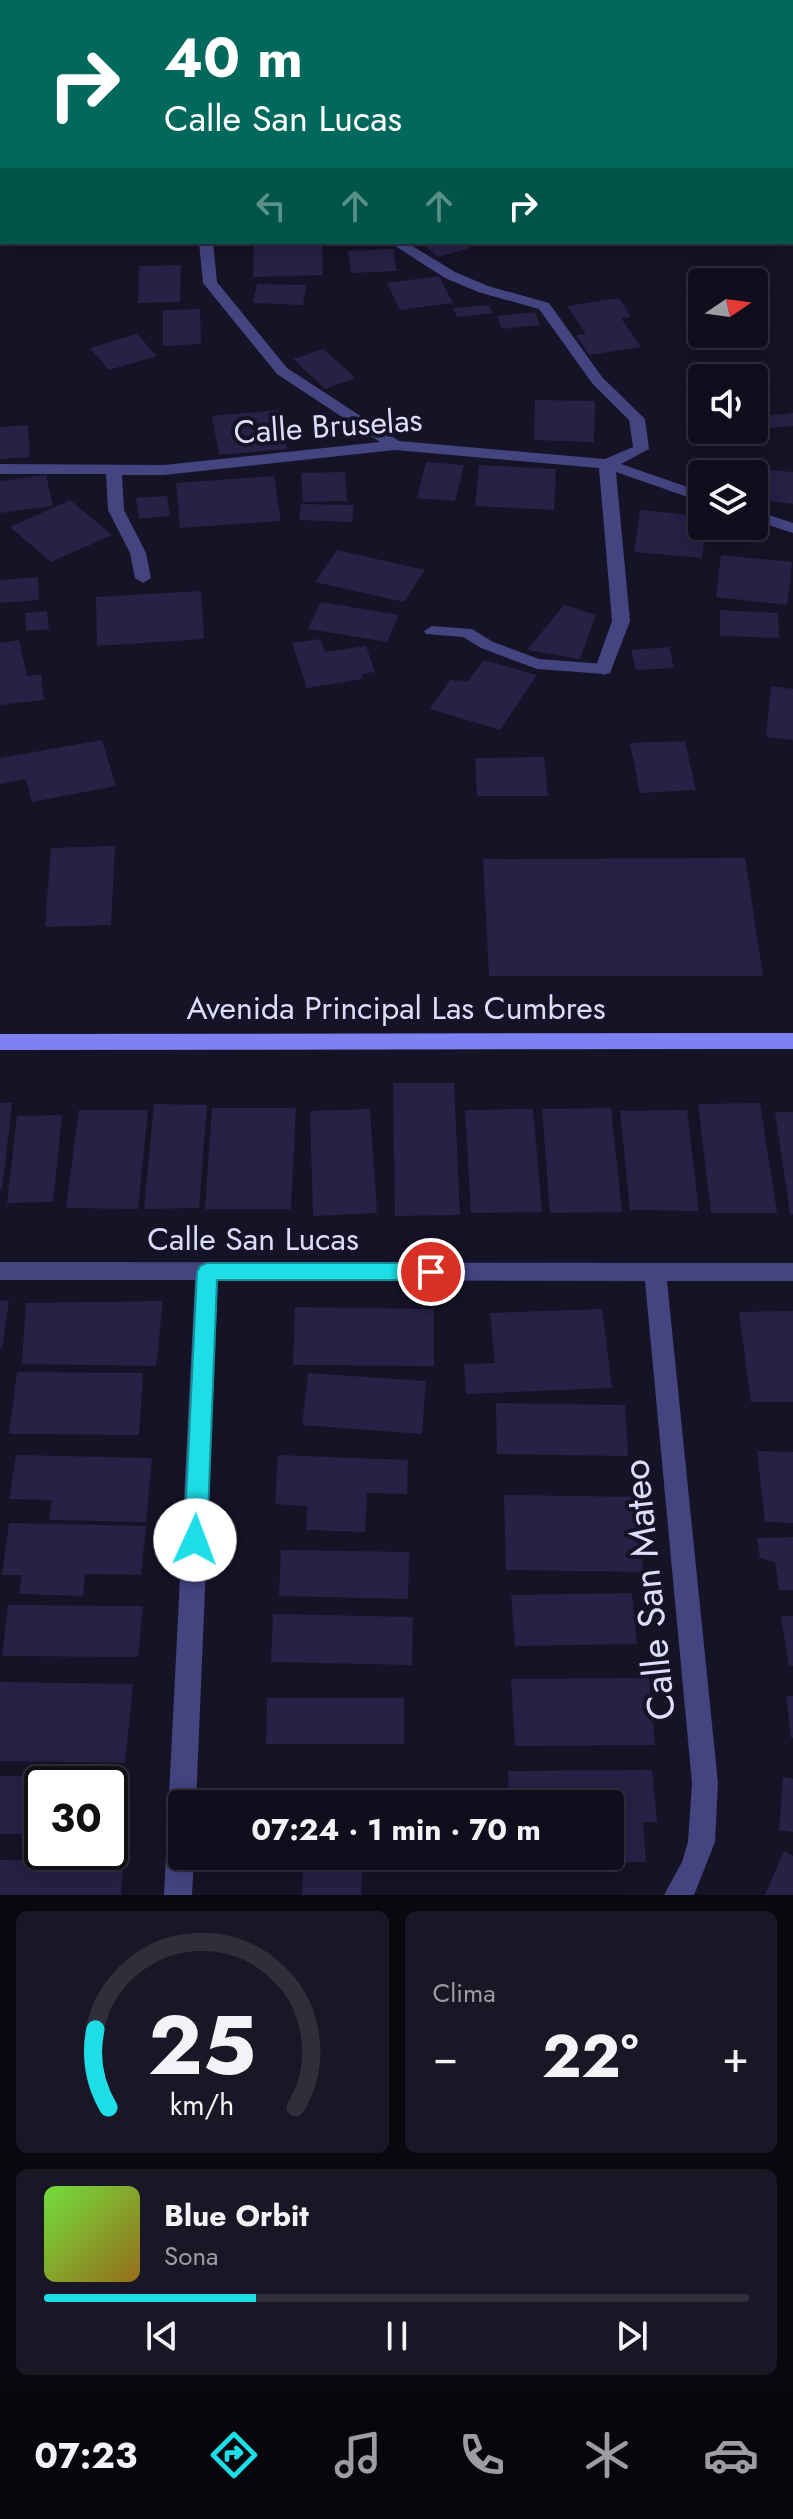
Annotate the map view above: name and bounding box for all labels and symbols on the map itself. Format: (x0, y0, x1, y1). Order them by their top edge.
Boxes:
north arrow (688, 268, 768, 348)
street label: Calle Bruselas (232, 396, 424, 456)
street label: Avenida Principal Las Cumbres (186, 985, 606, 1031)
street label: Calle San Lucas (147, 1216, 359, 1262)
pin (397, 1238, 465, 1306)
street label: Calle San Mateo (607, 1457, 689, 1723)
position arrow (153, 1498, 237, 1582)
speed limit sign: 30 (24, 1766, 128, 1870)

